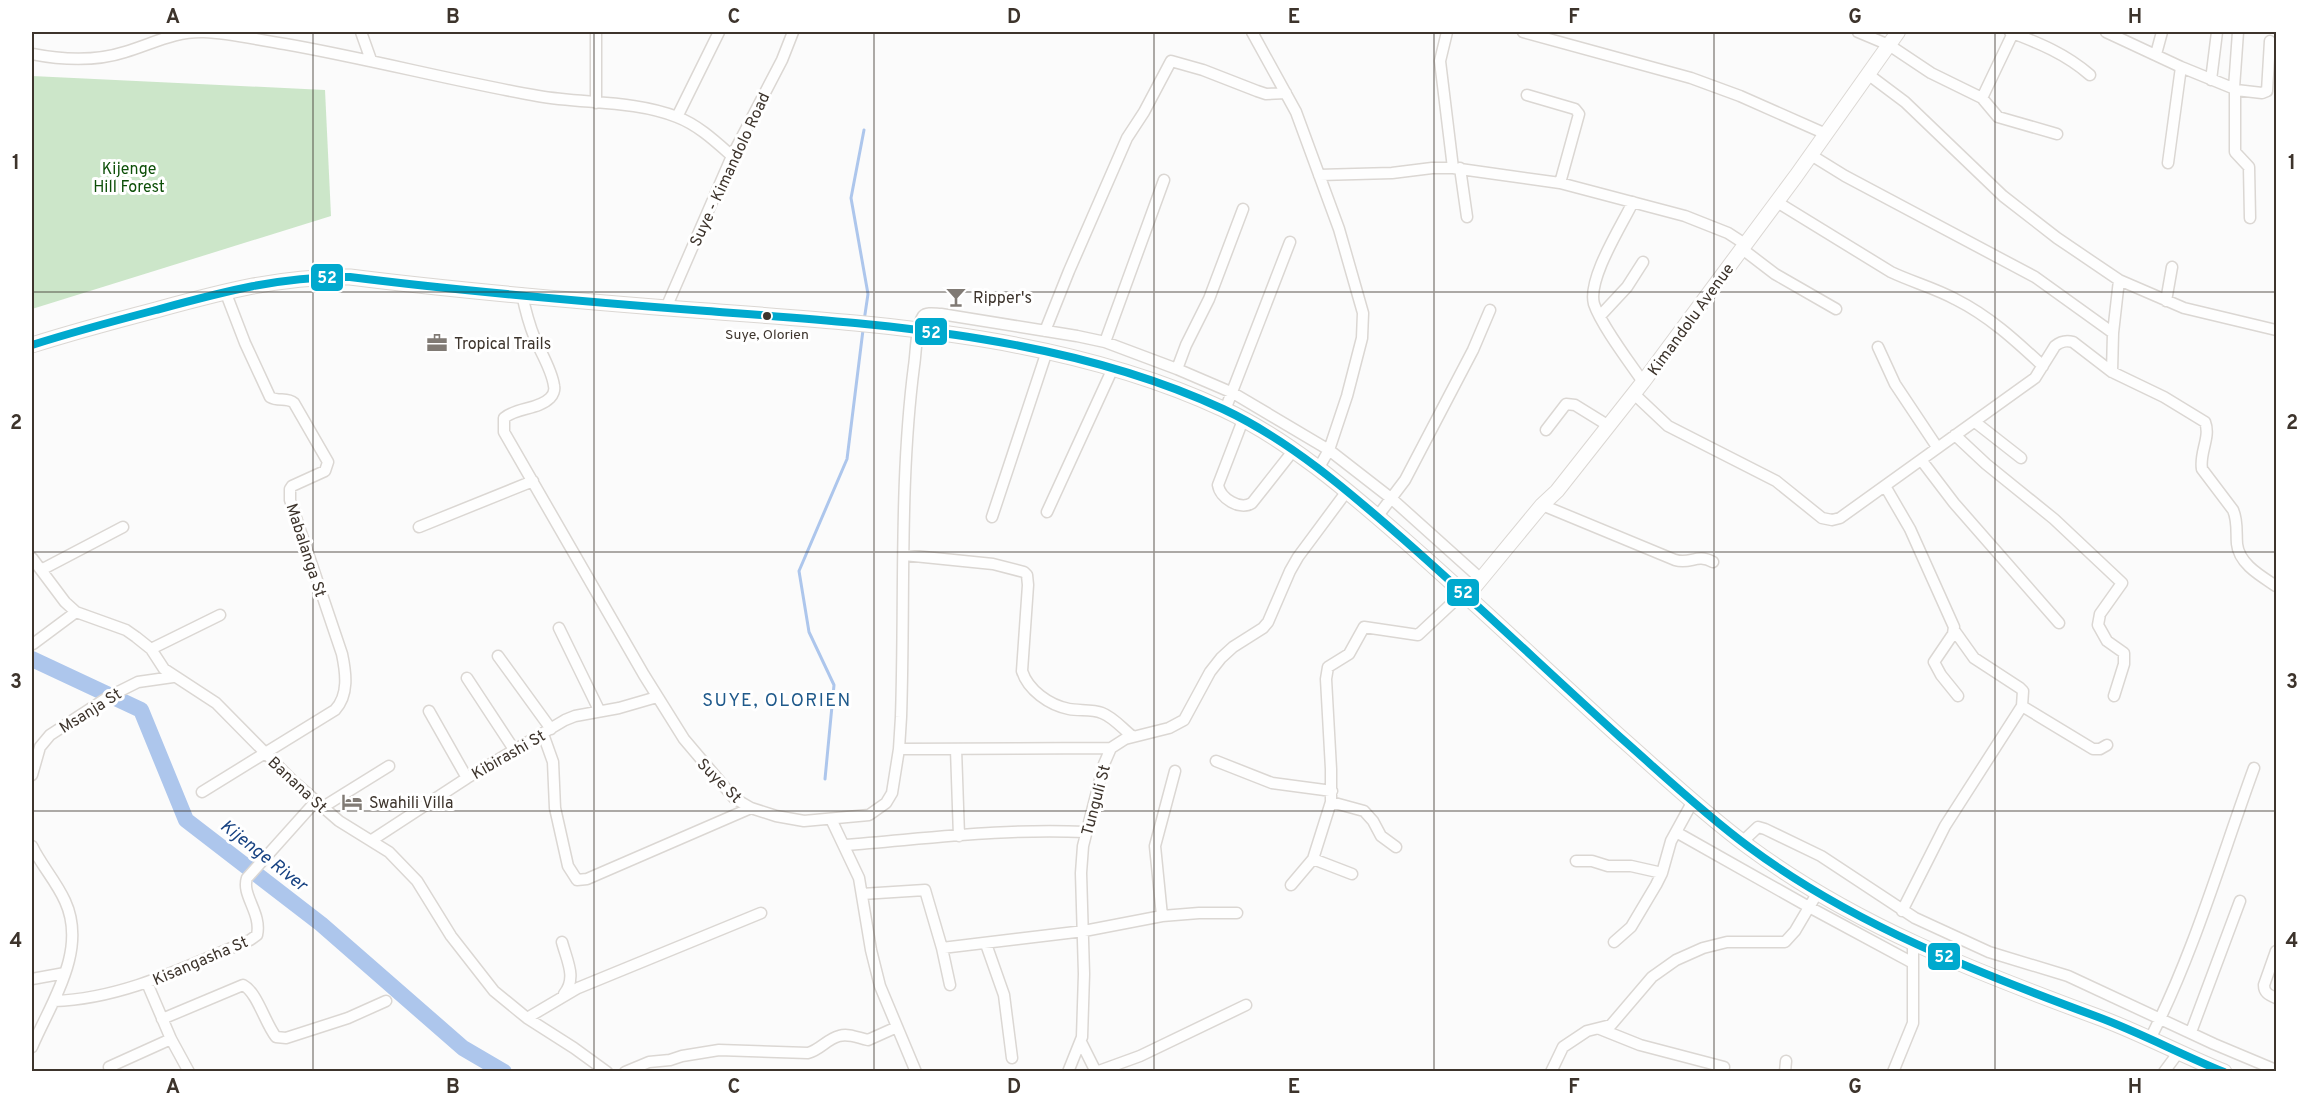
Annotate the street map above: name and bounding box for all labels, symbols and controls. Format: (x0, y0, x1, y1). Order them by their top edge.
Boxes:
text: A (166, 5, 180, 31)
text: B (446, 5, 460, 31)
text: C (728, 5, 740, 31)
text: D (1007, 5, 1021, 31)
text: E (1288, 5, 1300, 31)
text: F (1568, 5, 1580, 31)
text: G (1848, 5, 1862, 31)
text: H (2128, 5, 2142, 31)
street label: Suye - Kimandolo Road (686, 90, 775, 250)
text: 1 (12, 151, 20, 177)
text: 1 (2288, 151, 2296, 177)
park label: Kijenge Hill Forest (93, 160, 165, 198)
street label: Kimandolu Avenue (1644, 260, 1739, 380)
line badge: 52 (310, 263, 344, 292)
text: 52 (317, 269, 337, 289)
bar icon: Ripper's (944, 285, 968, 309)
place label: Ripper's (973, 289, 1032, 309)
marker: Suye, Olorien (761, 310, 773, 322)
line badge: 52 (914, 317, 948, 346)
text: 52 (921, 324, 941, 344)
place label: Suye, Olorien (725, 327, 809, 344)
office icon: Tropical Trails (425, 331, 449, 355)
place label: Tropical Trails (454, 335, 551, 355)
text: 2 (10, 411, 22, 437)
text: 2 (2286, 411, 2298, 437)
street label: Mabalanga St (281, 501, 330, 600)
line badge: 52 (1446, 578, 1480, 607)
text: 52 (1453, 584, 1473, 604)
text: 3 (10, 670, 22, 696)
text: 3 (2286, 670, 2298, 696)
street label: Msanja St (56, 685, 126, 739)
district label: SUYE, OLORIEN (702, 690, 852, 713)
street label: Kibirashi St (469, 727, 549, 785)
street label: Banana St (263, 753, 330, 818)
street label: Suye St (692, 755, 745, 808)
street label: Tunguli St (1078, 763, 1116, 838)
hotel icon: Swahili Villa (340, 790, 364, 814)
place label: Swahili Villa (369, 794, 453, 814)
water label: Kijenge River (215, 815, 313, 899)
text: 4 (10, 929, 22, 955)
text: 4 (2286, 929, 2298, 955)
street label: Kisangasha St (150, 933, 251, 991)
line badge: 52 (1927, 942, 1961, 971)
text: 52 (1934, 948, 1954, 968)
text: A (166, 1075, 180, 1101)
text: B (446, 1075, 460, 1101)
text: C (728, 1075, 740, 1101)
text: D (1007, 1075, 1021, 1101)
text: E (1288, 1075, 1300, 1101)
text: F (1568, 1075, 1580, 1101)
text: G (1848, 1075, 1862, 1101)
text: H (2128, 1075, 2142, 1101)

